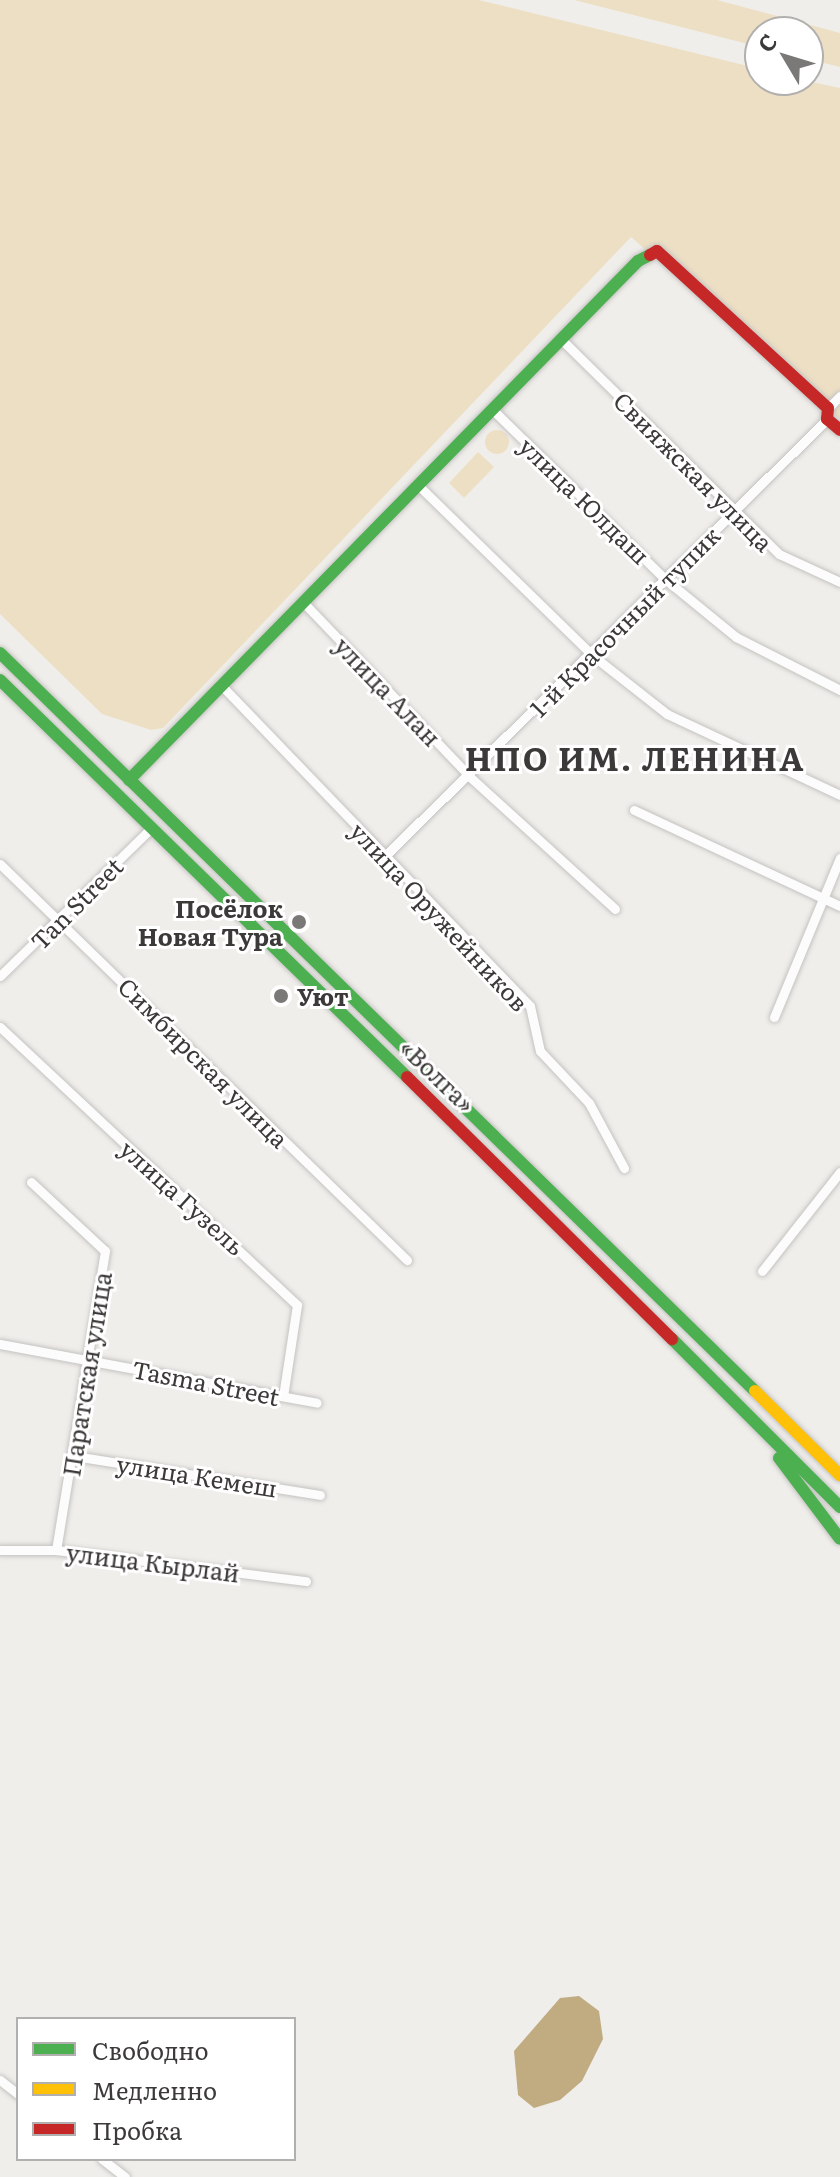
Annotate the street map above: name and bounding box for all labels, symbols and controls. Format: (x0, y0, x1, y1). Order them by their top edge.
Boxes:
north arrow (744, 16, 824, 96)
text: С (748, 26, 784, 58)
street label: Свияжская улица (608, 385, 780, 557)
street label: улица Юлдаш (514, 431, 656, 569)
street label: 1-й Красочный тупик (523, 520, 725, 722)
street label: улица Алан (329, 631, 447, 751)
district label: НПО ИМ. ЛЕНИНА (465, 738, 805, 776)
street label: улица Оружейников (345, 816, 535, 1016)
street label: Tan Street (24, 851, 128, 955)
place label: Посёлок Новая Тура (138, 894, 283, 950)
marker: Посёлок Новая Тура (290, 913, 308, 931)
street label: Симбирская улица (113, 971, 295, 1153)
place label: Уют (297, 982, 349, 1010)
marker: Уют (272, 987, 290, 1005)
street label: «Волга» (395, 1032, 481, 1118)
street label: улица Гузель (115, 1134, 251, 1260)
street label: Паратская улица (56, 1270, 116, 1478)
street label: Tasma Street (130, 1354, 282, 1410)
street label: улица Кемеш (115, 1448, 279, 1502)
street label: улица Кырлай (65, 1537, 241, 1587)
legend (16, 2017, 296, 2161)
text: Свободно (92, 2032, 209, 2067)
text: Медленно (92, 2072, 217, 2107)
text: Пробка (92, 2112, 182, 2147)

